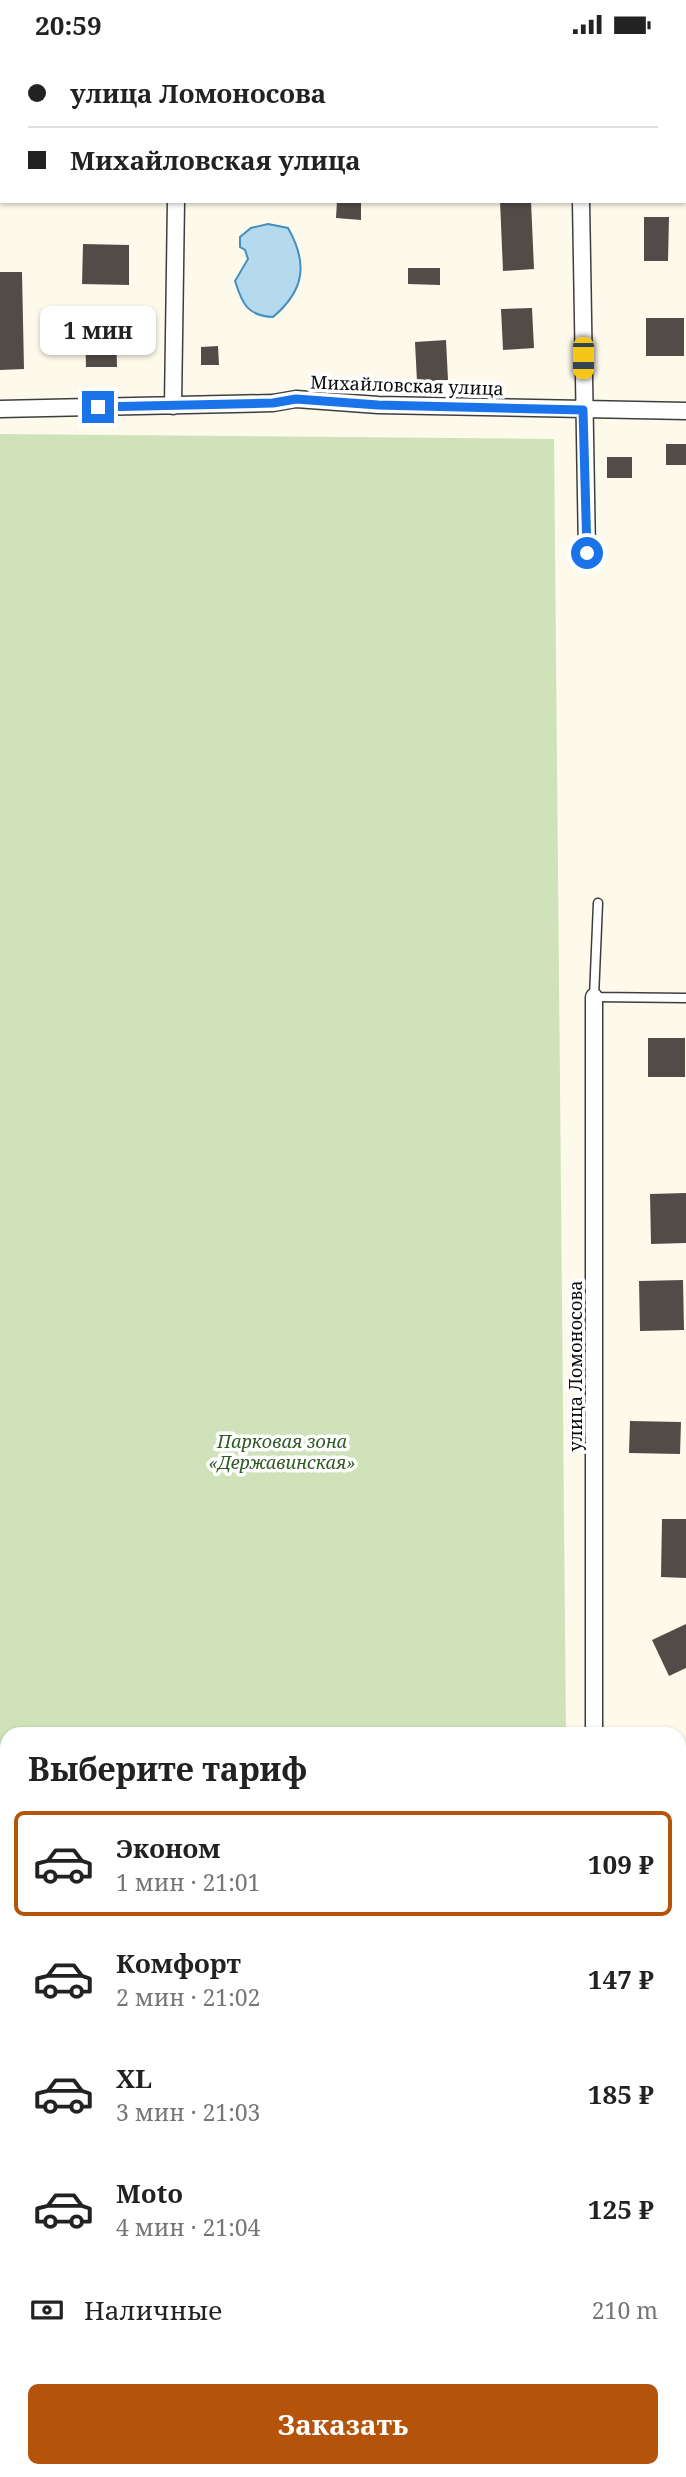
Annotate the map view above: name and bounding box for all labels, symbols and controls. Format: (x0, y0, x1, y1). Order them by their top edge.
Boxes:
text: 20:59 (35, 7, 102, 43)
text: улица Ломоносова (70, 75, 326, 111)
text: Михайловская улица (70, 142, 361, 178)
callout: 1 мин (40, 305, 156, 355)
text: 1 мин (63, 314, 133, 346)
car (573, 337, 594, 379)
street label: Михайловская улица (310, 370, 504, 400)
route end (82, 391, 114, 423)
route start (571, 537, 603, 569)
street label: улица Ломоносова (563, 1280, 587, 1452)
park label: Парковая зона «Державинская» (208, 1429, 356, 1474)
text: Выберите тариф (28, 1747, 307, 1790)
text: Эконом (116, 1830, 220, 1866)
icon: car (32, 1832, 95, 1895)
text: 109 ₽ (588, 1846, 654, 1882)
text: 1 мин · 21:01 (116, 1866, 260, 1898)
text: Комфорт (116, 1945, 241, 1981)
icon: car (32, 1947, 95, 2010)
text: 147 ₽ (588, 1961, 654, 1997)
text: 2 мин · 21:02 (116, 1981, 260, 2013)
text: XL (116, 2060, 152, 2096)
icon: car (32, 2062, 95, 2125)
text: 185 ₽ (588, 2076, 654, 2112)
text: 3 мин · 21:03 (116, 2096, 260, 2128)
text: Moto (116, 2175, 183, 2211)
icon: car (32, 2177, 95, 2240)
text: 125 ₽ (588, 2191, 654, 2227)
text: 4 мин · 21:04 (116, 2211, 260, 2243)
icon: cash (28, 2291, 66, 2329)
text: Наличные (84, 2292, 222, 2328)
text: 210 m (592, 2294, 658, 2326)
button: Заказать (28, 2384, 658, 2464)

